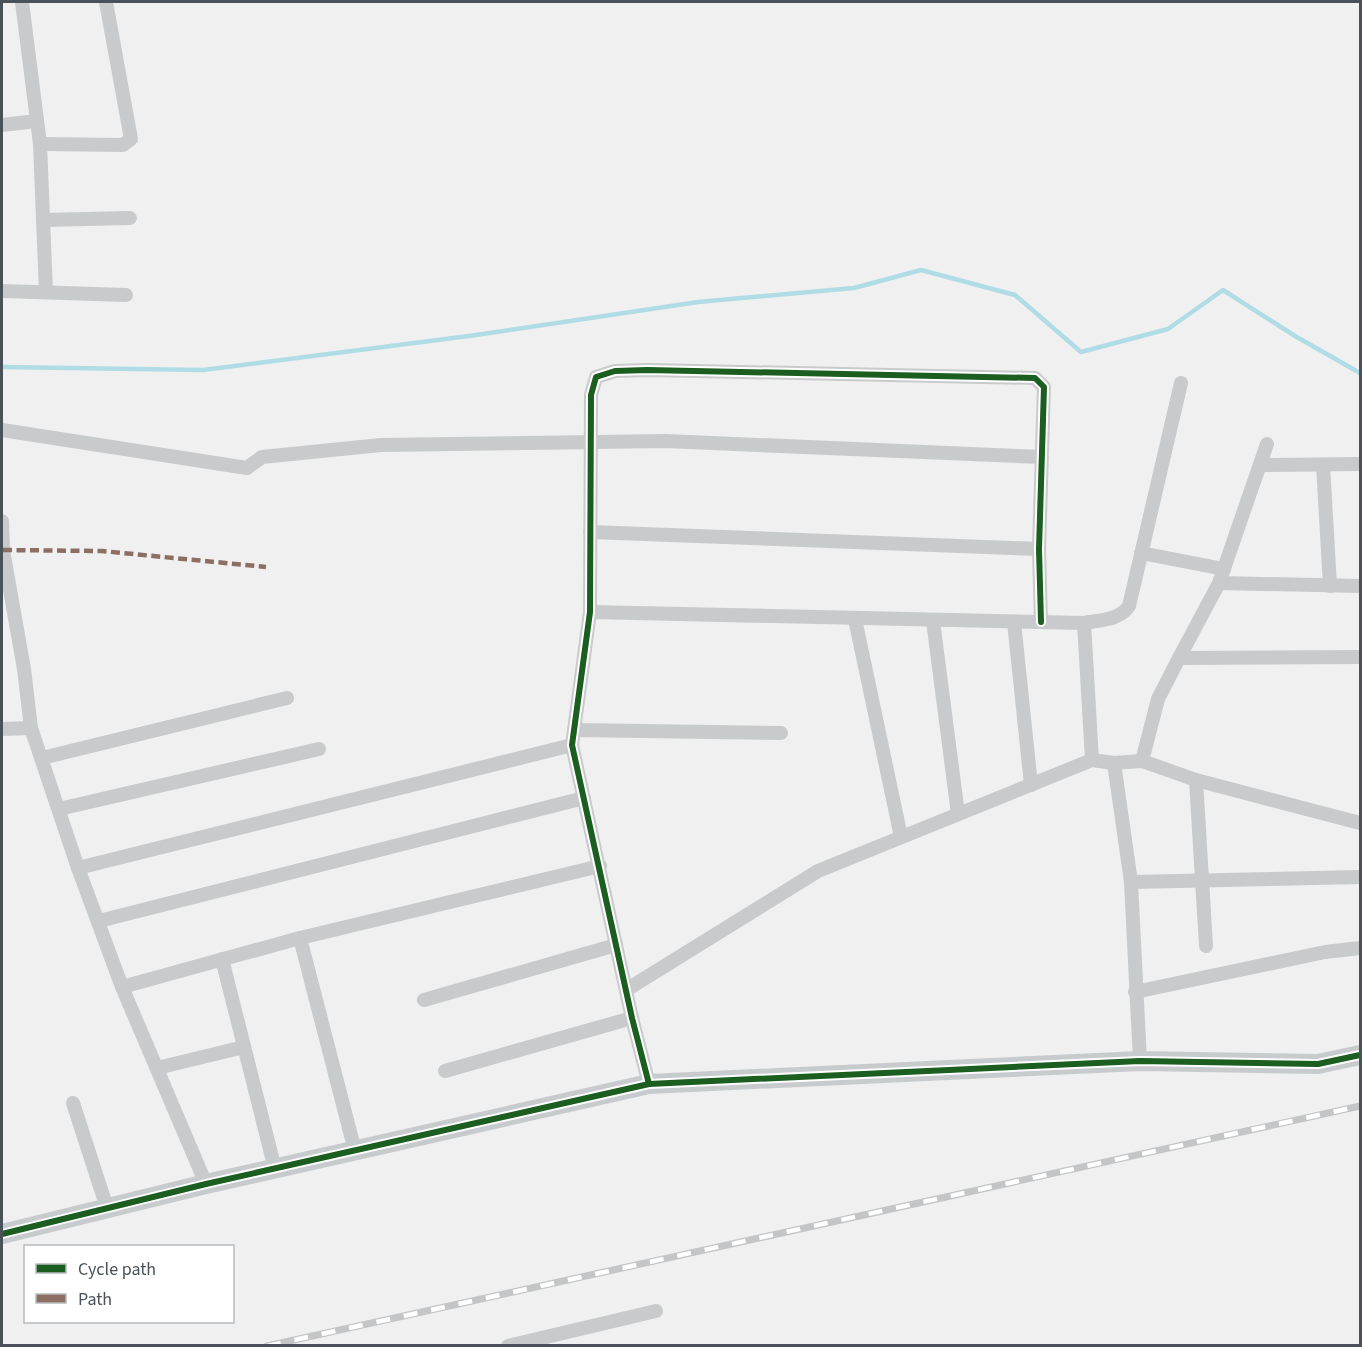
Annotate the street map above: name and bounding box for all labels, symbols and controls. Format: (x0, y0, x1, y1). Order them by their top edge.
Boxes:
legend (24, 1245, 234, 1323)
text: Cycle path (78, 1257, 156, 1282)
text: Path (78, 1287, 112, 1312)

